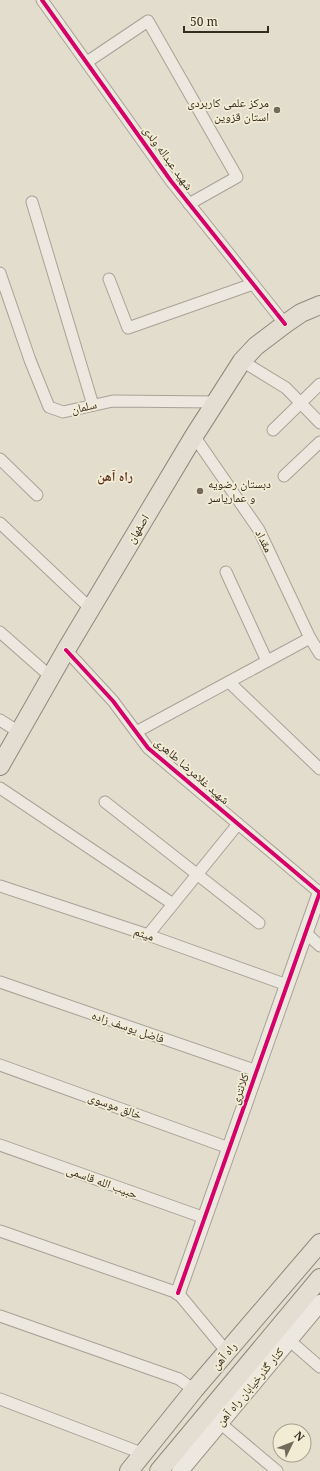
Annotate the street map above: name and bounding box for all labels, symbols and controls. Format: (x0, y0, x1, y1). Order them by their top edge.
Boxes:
scale bar (184, 8, 268, 34)
text: 50 m (190, 13, 218, 30)
place label: مرکز علمی کاربردی استان قزوین (187, 94, 269, 125)
marker: مرکز علمی کاربردی استان قزوین (272, 105, 282, 115)
street label: شهید عبداله ولدی (139, 122, 198, 194)
street label: سلمان (69, 395, 98, 418)
district label: راه آهن (97, 467, 133, 485)
place label: دبستان رضویه و عماریاسر (207, 475, 271, 506)
marker: دبستان رضویه و عماریاسر (195, 486, 205, 496)
street label: اصفهان (122, 511, 153, 547)
street label: مقداد (252, 526, 277, 555)
street label: شهید غلامرضا طاهری (151, 733, 234, 808)
street label: میثم (132, 922, 157, 945)
street label: فاضل یوسف زاده (90, 1006, 167, 1047)
street label: کلانتری (226, 1071, 253, 1107)
street label: خالق موسوی (86, 1088, 145, 1123)
street label: حبیب الله قاسمی (64, 1161, 140, 1202)
street label: راه آهن (207, 1338, 240, 1373)
street label: کنار گذرخیابان راه آهن (212, 1344, 287, 1429)
north arrow (272, 1423, 312, 1463)
text: N (291, 1428, 308, 1444)

